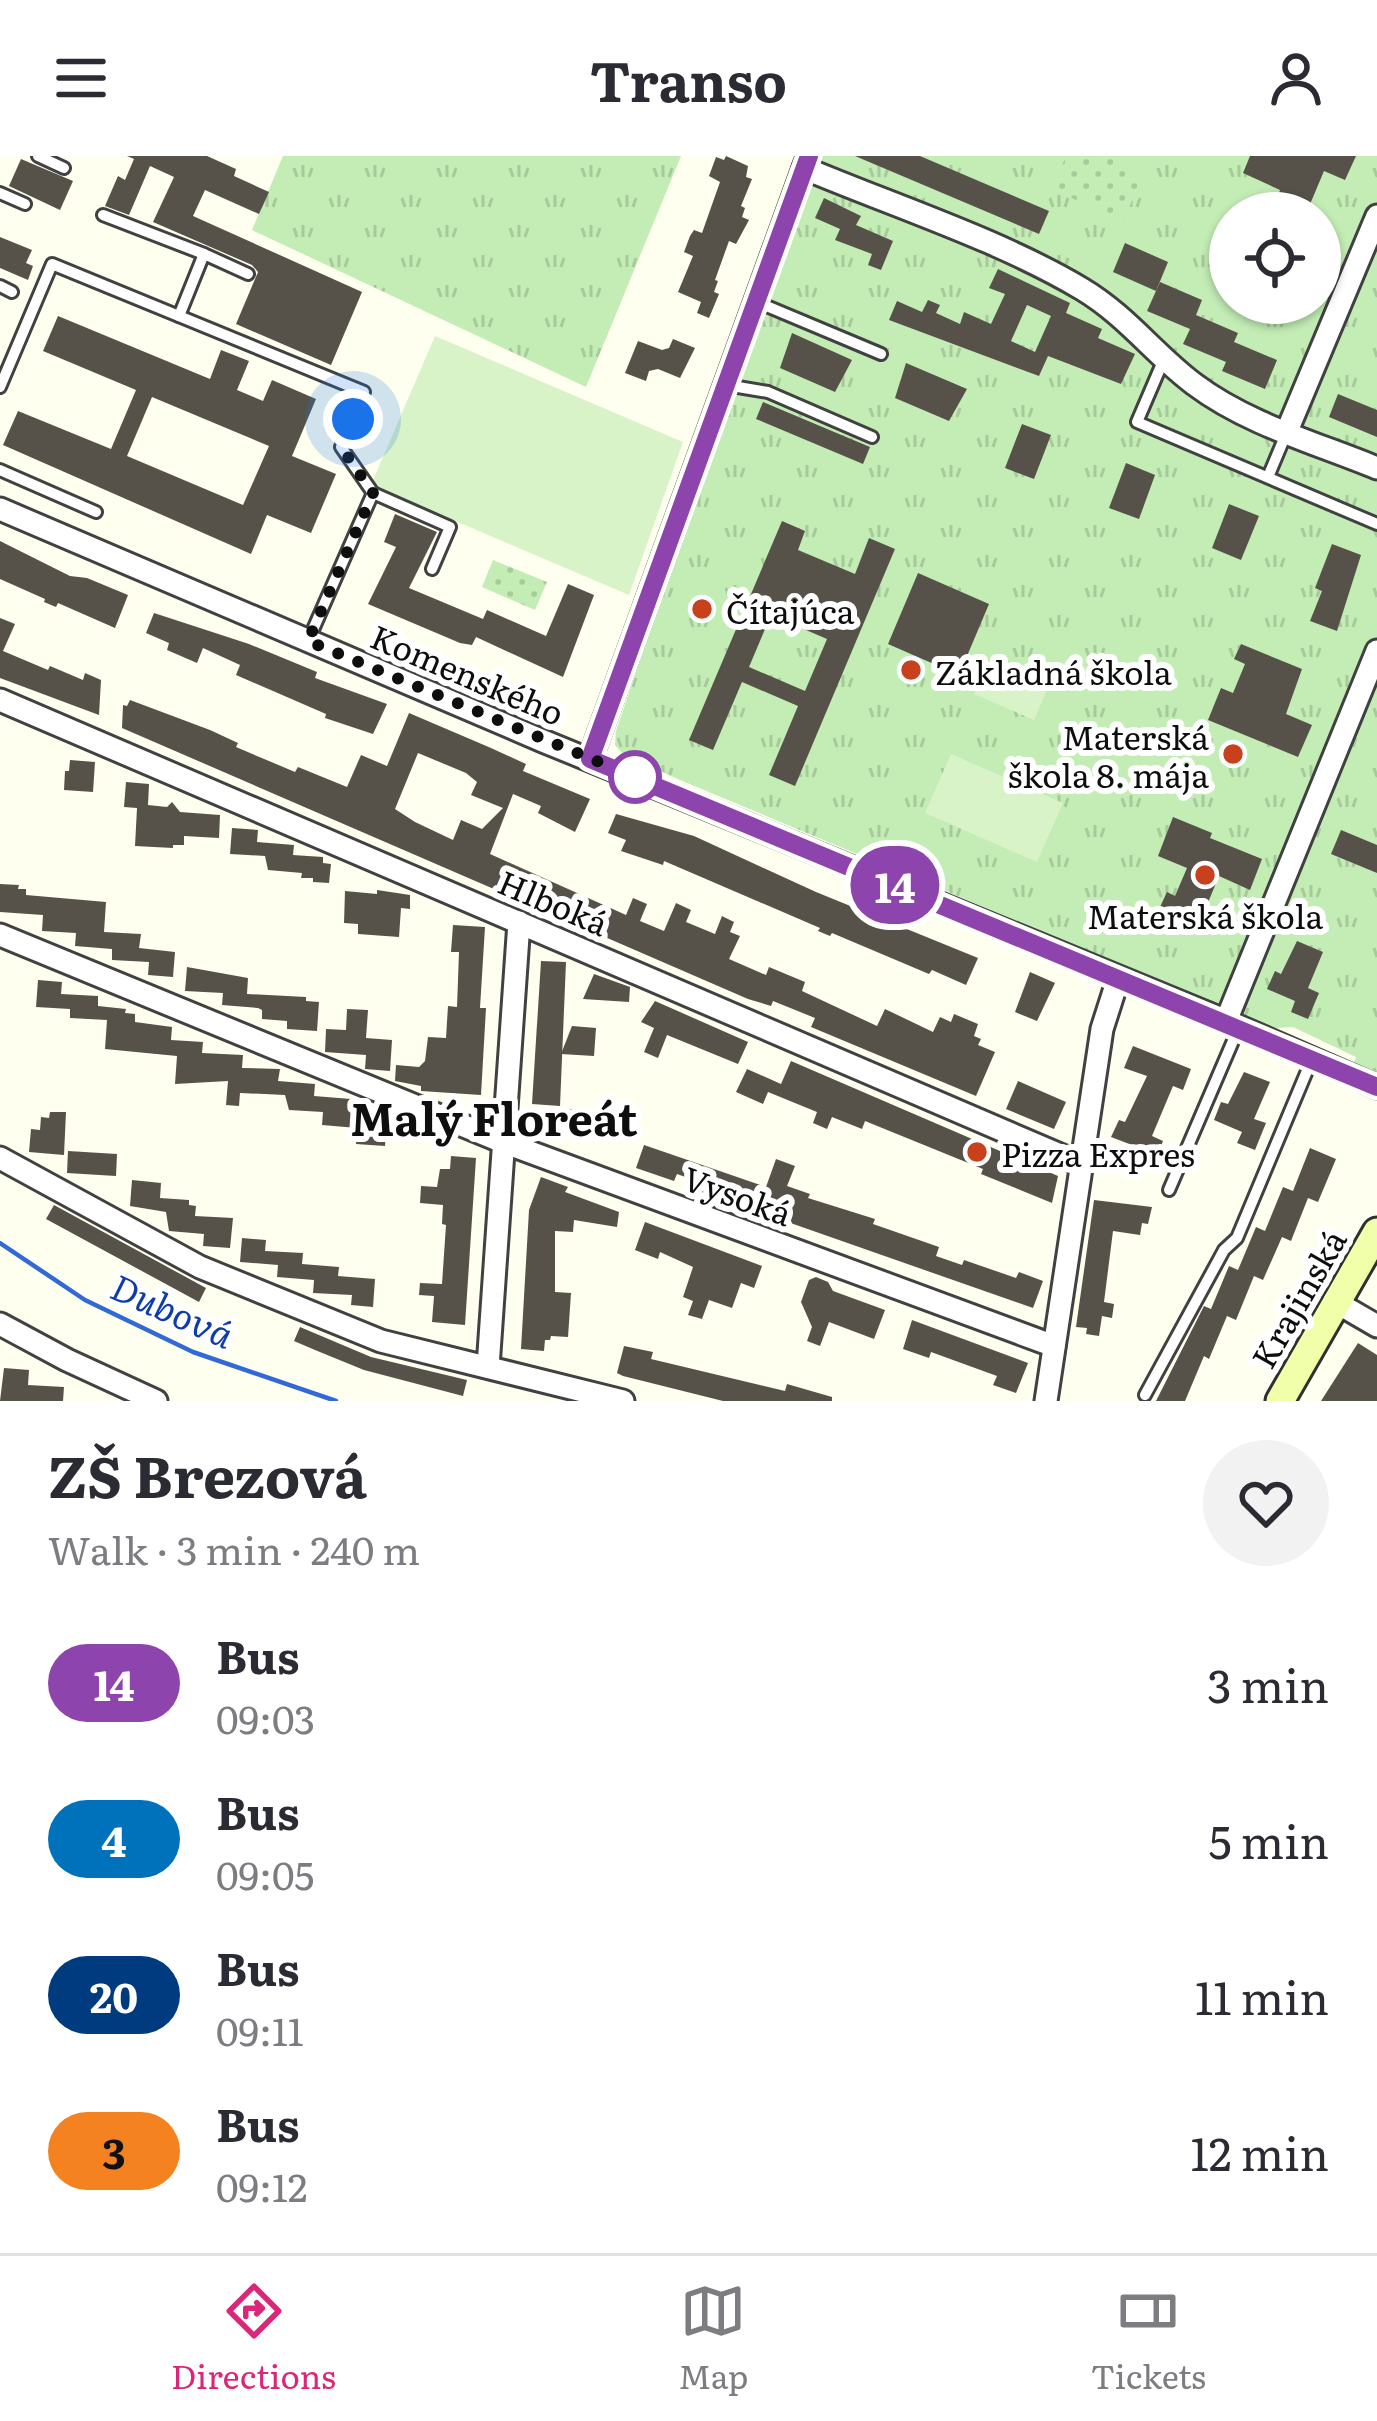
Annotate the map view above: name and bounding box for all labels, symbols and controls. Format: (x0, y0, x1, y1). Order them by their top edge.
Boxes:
text: Transo (590, 38, 787, 119)
icon: menu (48, 45, 114, 111)
icon: person (1263, 45, 1329, 111)
map controls (1209, 192, 1341, 324)
button: locate (1209, 192, 1341, 324)
your location (323, 389, 383, 449)
place label: Čítajúca (726, 585, 855, 634)
marker: Čítajúca (689, 596, 715, 622)
street label: Komenského (364, 610, 572, 736)
place label: Základná škola (935, 646, 1172, 695)
marker: Základná škola (898, 657, 924, 683)
place label: Materská škola 8. mája (1007, 711, 1209, 798)
marker: Materská škola 8. mája (1220, 741, 1246, 767)
unlabelled marker (610, 752, 660, 802)
line badge: 14 (841, 846, 949, 924)
text: 14 (874, 854, 916, 916)
street label: Hlboká (491, 856, 617, 946)
marker: Materská škola (1192, 862, 1218, 888)
place label: Materská škola (1087, 890, 1324, 939)
district label: Malý Floreát (350, 1083, 638, 1150)
place label: Pizza Expres (1001, 1128, 1195, 1177)
marker: Pizza Expres (964, 1139, 990, 1165)
street label: Vysoká (677, 1152, 799, 1236)
street label: Krajinská (1237, 1219, 1357, 1377)
water label: Dubová (103, 1259, 243, 1360)
text: ZŠ Brezová (48, 1431, 367, 1516)
button: heart (1203, 1440, 1329, 1566)
text: Walk · 3 min · 240 m (48, 1519, 420, 1577)
text: Bus (216, 1621, 300, 1688)
text: 3 min (1207, 1650, 1329, 1717)
text: 14 (93, 1652, 135, 1714)
text: 09:03 (216, 1688, 315, 1746)
text: Bus (216, 1777, 300, 1844)
text: 5 min (1209, 1806, 1329, 1873)
text: 4 (101, 1808, 127, 1870)
text: 09:05 (216, 1844, 314, 1902)
text: Bus (216, 1933, 300, 2000)
text: 11 min (1195, 1962, 1329, 2029)
text: 20 (90, 1964, 138, 2026)
text: 09:11 (216, 2000, 304, 2058)
text: Bus (216, 2089, 300, 2156)
text: 12 min (1190, 2118, 1329, 2185)
text: 3 (102, 2120, 126, 2182)
text: 09:12 (216, 2156, 308, 2214)
tab: Directions (171, 2278, 336, 2399)
tab: Map (678, 2278, 748, 2399)
tab: Tickets (1091, 2278, 1206, 2399)

